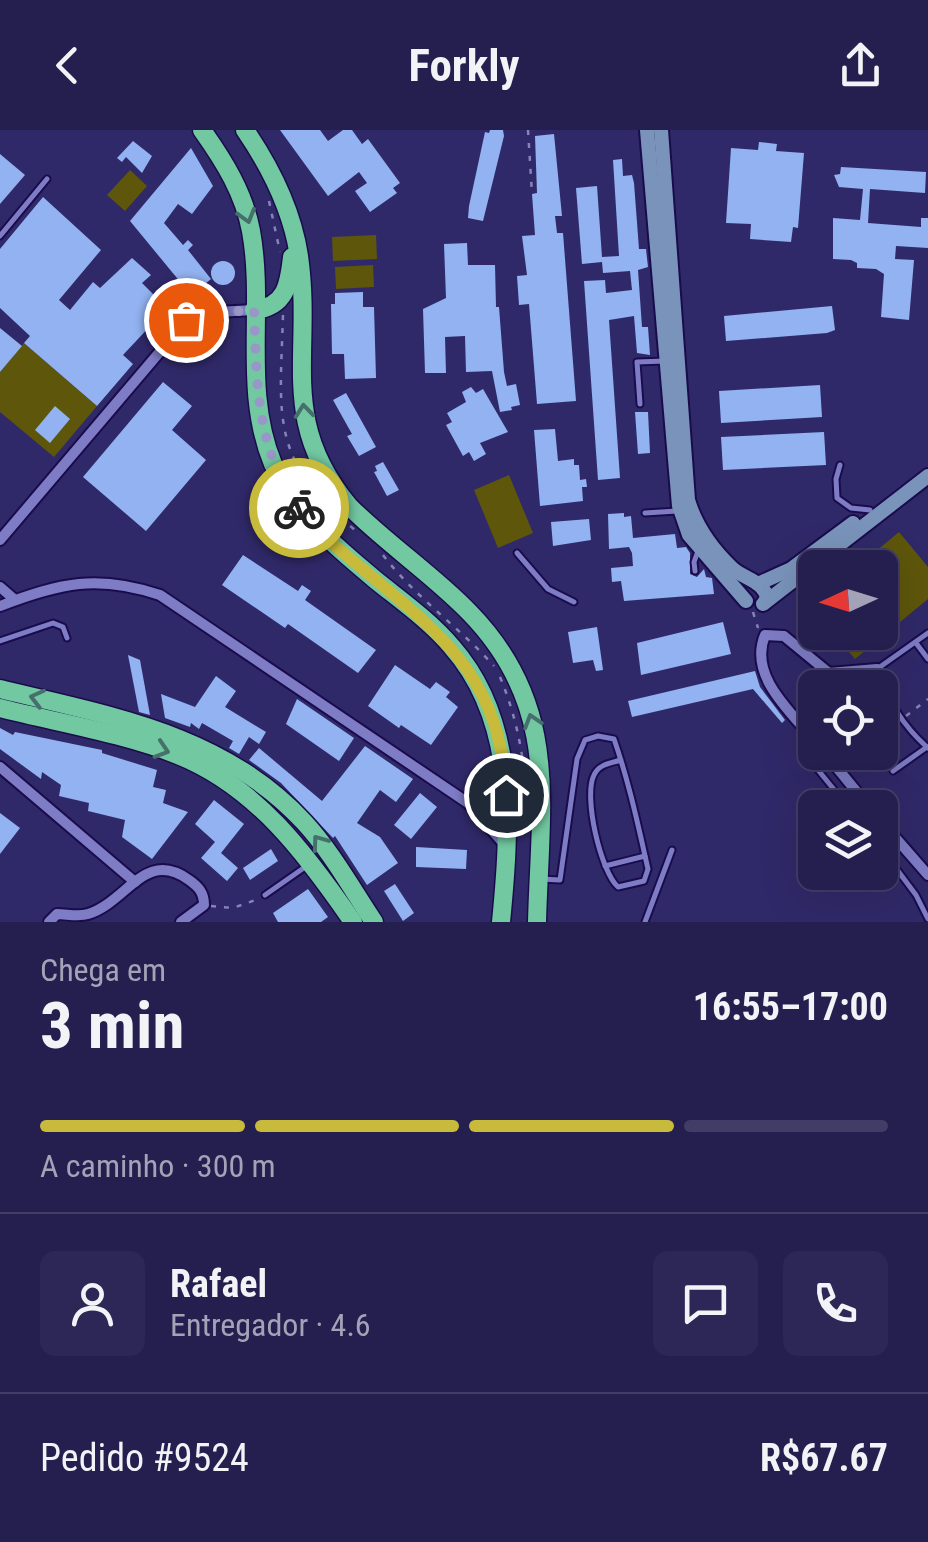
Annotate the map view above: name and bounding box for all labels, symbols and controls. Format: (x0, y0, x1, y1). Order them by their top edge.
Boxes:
icon: back (40, 38, 95, 93)
icon: share (833, 38, 888, 93)
text: Forkly (408, 39, 520, 92)
one-way arrow (235, 207, 256, 224)
pin (144, 278, 229, 363)
icon: bag (159, 293, 214, 348)
one-way arrow (294, 403, 315, 419)
courier (249, 458, 349, 558)
icon: bike (272, 481, 327, 536)
north arrow (798, 550, 898, 650)
map controls (798, 550, 898, 890)
button: locate (798, 670, 898, 770)
one-way arrow (29, 689, 46, 710)
one-way arrow (523, 713, 544, 730)
one-way arrow (153, 739, 170, 759)
pin (464, 753, 549, 838)
icon: home (479, 768, 534, 823)
button: layers (798, 790, 898, 890)
one-way arrow (313, 834, 332, 853)
text: Chega em (40, 951, 166, 989)
text: 16:55–17:00 (693, 985, 888, 1029)
text: 3 min (40, 988, 184, 1064)
text: A caminho · 300 m (40, 1147, 276, 1185)
button: person (40, 1251, 145, 1356)
button: chat (653, 1251, 758, 1356)
button: phone (783, 1251, 888, 1356)
text: Rafael (170, 1262, 267, 1306)
text: Entregador · 4.6 (170, 1306, 371, 1344)
text: Pedido #9524 (40, 1436, 249, 1480)
text: R$67.67 (760, 1436, 888, 1480)

